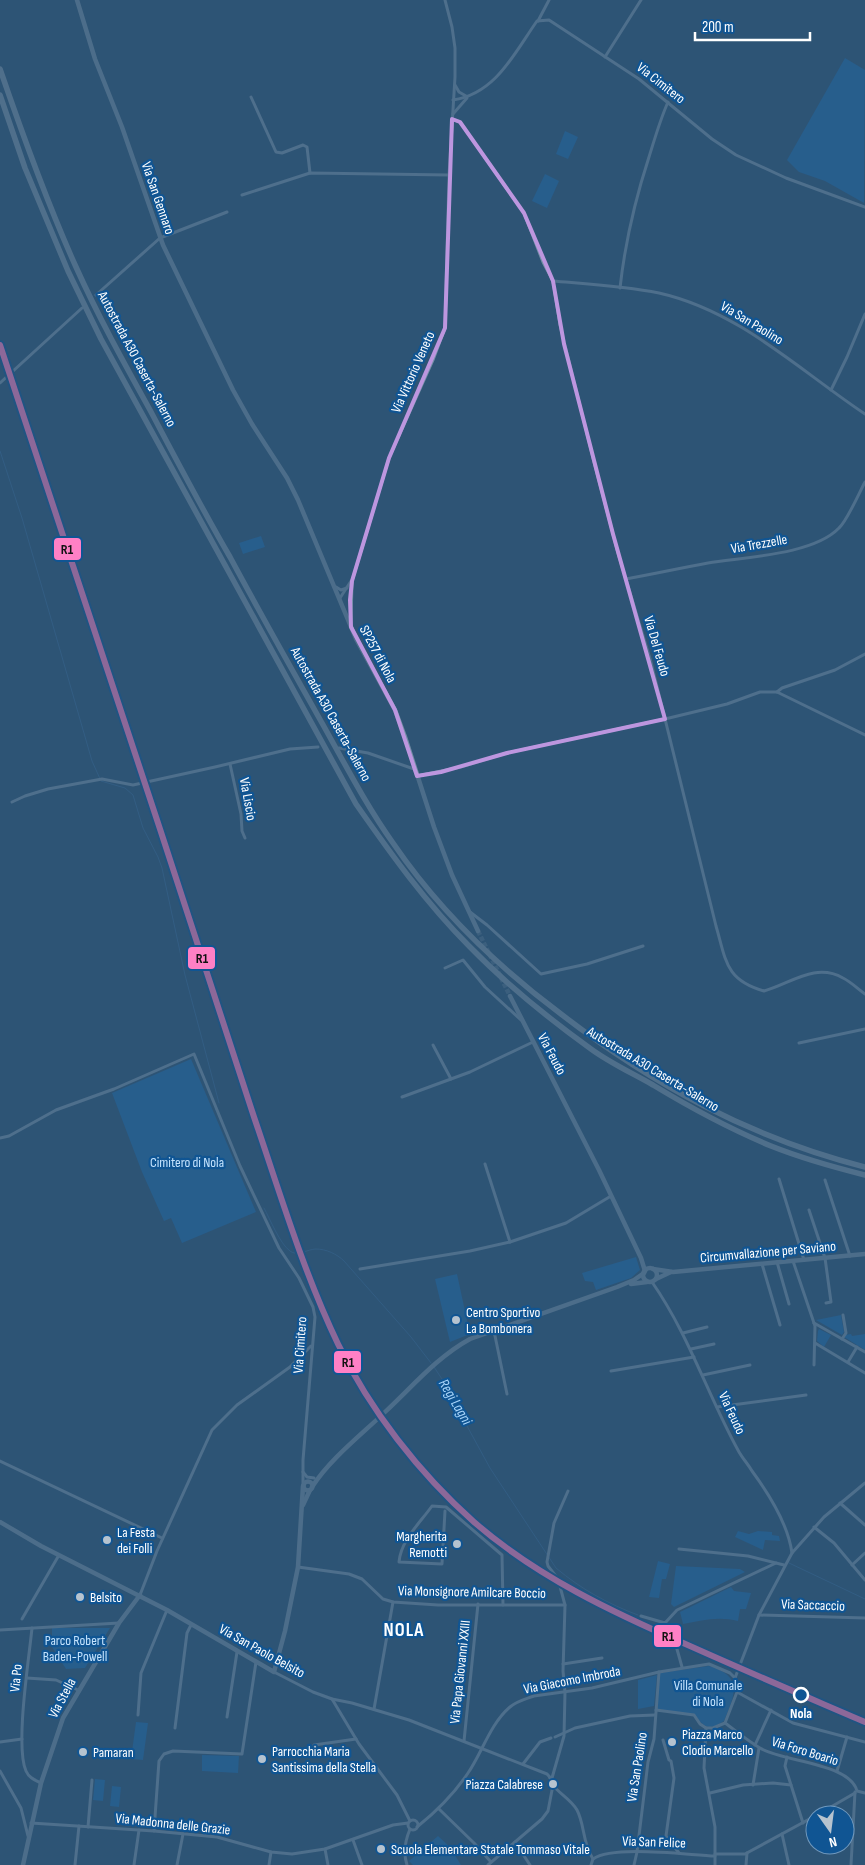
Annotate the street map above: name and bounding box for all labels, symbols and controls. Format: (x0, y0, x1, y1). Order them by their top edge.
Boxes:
scale bar (695, 10, 810, 42)
text: 200 m (702, 18, 734, 37)
street label: Via Cimitero (633, 59, 689, 107)
street label: Via San Gennaro (138, 159, 178, 237)
street label: Autostrada A30 Caserta-Salerno (94, 287, 180, 430)
street label: Via San Paolino (717, 298, 787, 348)
street label: Via Vittorio Veneto (387, 328, 439, 415)
street label: Via Trezzelle (729, 531, 789, 557)
line badge: R1 (53, 537, 82, 561)
text: R1 (61, 541, 74, 558)
street label: Via Del Feudo (640, 614, 674, 678)
street label: SP257 di Nola (356, 622, 400, 686)
street label: Autostrada A30 Caserta-Salerno (286, 643, 375, 784)
street label: Via Liscio (236, 776, 260, 822)
line badge: R1 (187, 946, 216, 970)
text: R1 (196, 950, 209, 967)
street label: Autostrada A30 Caserta-Salerno (583, 1022, 722, 1115)
street label: Via Feudo (534, 1030, 570, 1078)
park label: Cimitero di Nola (150, 1154, 224, 1171)
street label: Circumvallazione per Saviano (699, 1238, 837, 1266)
place label: Centro Sportivo La Bombonera (466, 1304, 540, 1337)
marker: Centro Sportivo La Bombonera (450, 1314, 462, 1326)
street label: Via Cimitero (290, 1316, 310, 1374)
line badge: R1 (333, 1350, 362, 1374)
text: R1 (342, 1354, 355, 1371)
water label: Regi Lagni (434, 1376, 477, 1429)
street label: Via Feudo (715, 1389, 749, 1437)
place label: La Festa dei Folli (117, 1524, 155, 1557)
place label: Margherita Remotti (396, 1528, 447, 1561)
marker: La Festa dei Folli (101, 1534, 113, 1546)
marker: Margherita Remotti (451, 1538, 463, 1550)
street label: Via Monsignore Amilcare Boccio (398, 1582, 546, 1602)
place label: Belsito (90, 1589, 122, 1606)
marker: Belsito (74, 1591, 86, 1603)
street label: Via Saccaccio (781, 1595, 845, 1615)
district label: NOLA (384, 1619, 424, 1642)
street label: Via Papa Giovanni XXIII (446, 1619, 474, 1725)
street label: Via San Paolo Belsito (216, 1620, 308, 1682)
line badge: R1 (653, 1624, 682, 1648)
text: R1 (662, 1628, 675, 1645)
park label: Parco Robert Baden-Powell (43, 1632, 107, 1665)
street label: Via Giacomo Imbroda (522, 1662, 622, 1698)
street label: Via Po (6, 1663, 26, 1693)
street label: Via Stella (44, 1675, 80, 1721)
park label: Villa Comunale di Nola (674, 1677, 742, 1710)
marker: Nola (793, 1687, 809, 1703)
place label: Nola (790, 1705, 812, 1722)
place label: Piazza Marco Clodio Marcello (682, 1726, 754, 1759)
street label: Via San Paolino (623, 1731, 651, 1803)
street label: Via Foro Boario (769, 1733, 841, 1769)
marker: Piazza Marco Clodio Marcello (666, 1736, 678, 1748)
place label: Parrocchia Maria Santissima della Stella (272, 1743, 376, 1776)
place label: Pamaran (93, 1744, 134, 1761)
marker: Pamaran (77, 1746, 89, 1758)
marker: Parrocchia Maria Santissima della Stella (256, 1753, 268, 1765)
place label: Piazza Calabrese (466, 1776, 543, 1793)
marker: Piazza Calabrese (547, 1778, 559, 1790)
north arrow (805, 1805, 855, 1855)
street label: Via Madonna delle Grazie (115, 1810, 231, 1838)
street label: Via San Felice (622, 1832, 686, 1852)
text: N (827, 1833, 839, 1851)
place label: Scuola Elementare Statale Tommaso Vitale (391, 1841, 590, 1858)
marker: Scuola Elementare Statale Tommaso Vitale (375, 1843, 387, 1855)

